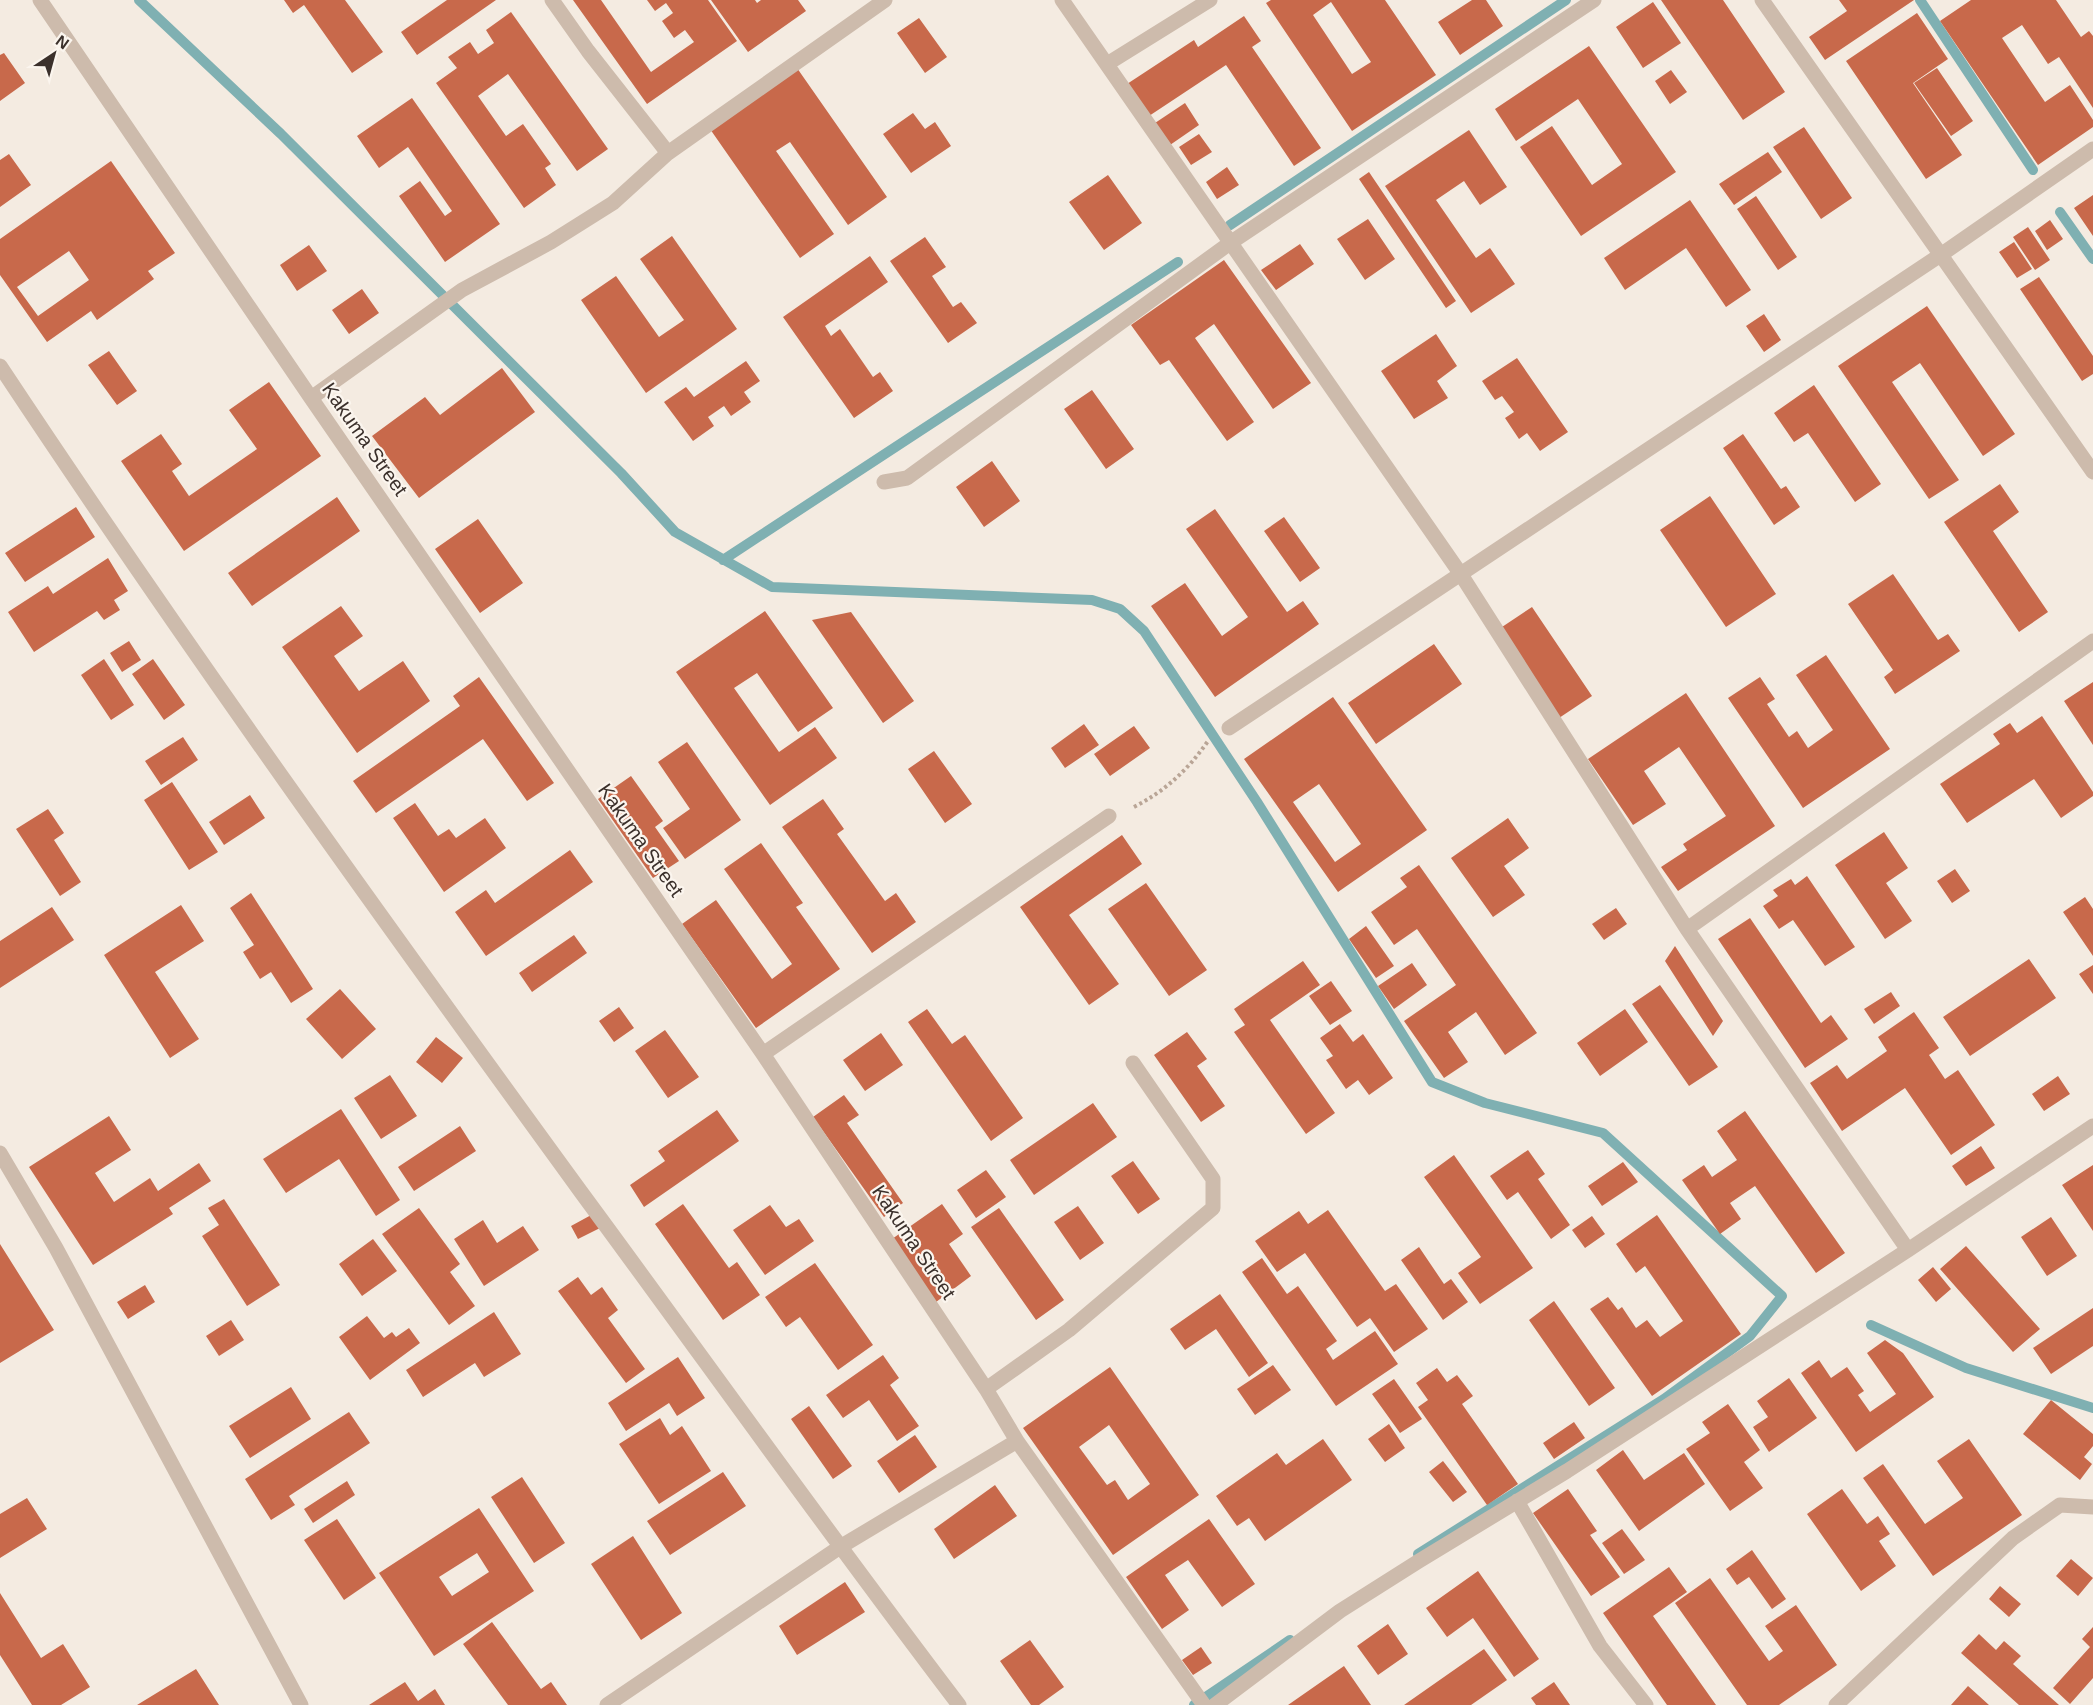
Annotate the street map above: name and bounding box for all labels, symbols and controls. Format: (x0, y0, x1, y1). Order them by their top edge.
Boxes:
north arrow (24, 24, 84, 84)
text: N (53, 32, 72, 53)
street label: Kakuma Street (318, 379, 412, 500)
street label: Kakuma Street (594, 780, 688, 901)
street label: Kakuma Street (868, 1181, 960, 1303)

